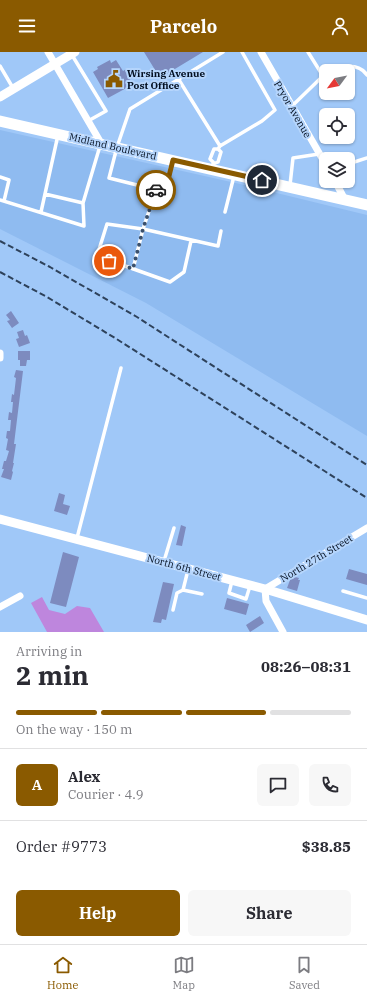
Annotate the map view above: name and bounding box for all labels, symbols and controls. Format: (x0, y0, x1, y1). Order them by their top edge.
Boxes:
icon: menu (16, 15, 38, 37)
text: Parcelo (150, 15, 217, 38)
icon: person (329, 15, 351, 37)
north arrow (319, 64, 355, 100)
map controls (319, 64, 355, 188)
place label: Wirsing Avenue Post Office (127, 67, 206, 92)
public building icon: Wirsing Avenue Post Office (104, 69, 124, 89)
street label: Pryor Avenue (271, 78, 314, 140)
button: locate (319, 108, 355, 144)
street label: Midland Boulevard (68, 130, 158, 163)
button: layers (319, 152, 355, 188)
pin (245, 163, 279, 197)
icon: home (251, 169, 273, 191)
courier (136, 170, 176, 210)
icon: car (145, 179, 167, 201)
pin (92, 244, 126, 278)
icon: bag (98, 250, 120, 272)
street label: North 27th Street (278, 531, 355, 585)
street label: North 6th Street (145, 551, 223, 584)
text: Arriving in (16, 643, 82, 660)
text: 08:26–08:31 (261, 657, 351, 676)
text: 2 min (16, 658, 89, 692)
text: On the way · 150 m (16, 721, 132, 738)
button: chat (257, 764, 299, 806)
button: phone (309, 764, 351, 806)
text: Alex (68, 767, 100, 786)
text: A (32, 775, 42, 794)
text: Courier · 4.9 (68, 786, 144, 803)
text: Order #9773 (16, 837, 107, 856)
text: $38.85 (302, 837, 351, 856)
button: Help (16, 890, 180, 936)
button: Share (188, 890, 351, 936)
tab: Home (47, 954, 78, 992)
tab: Map (173, 954, 195, 992)
tab: Saved (289, 954, 320, 992)

